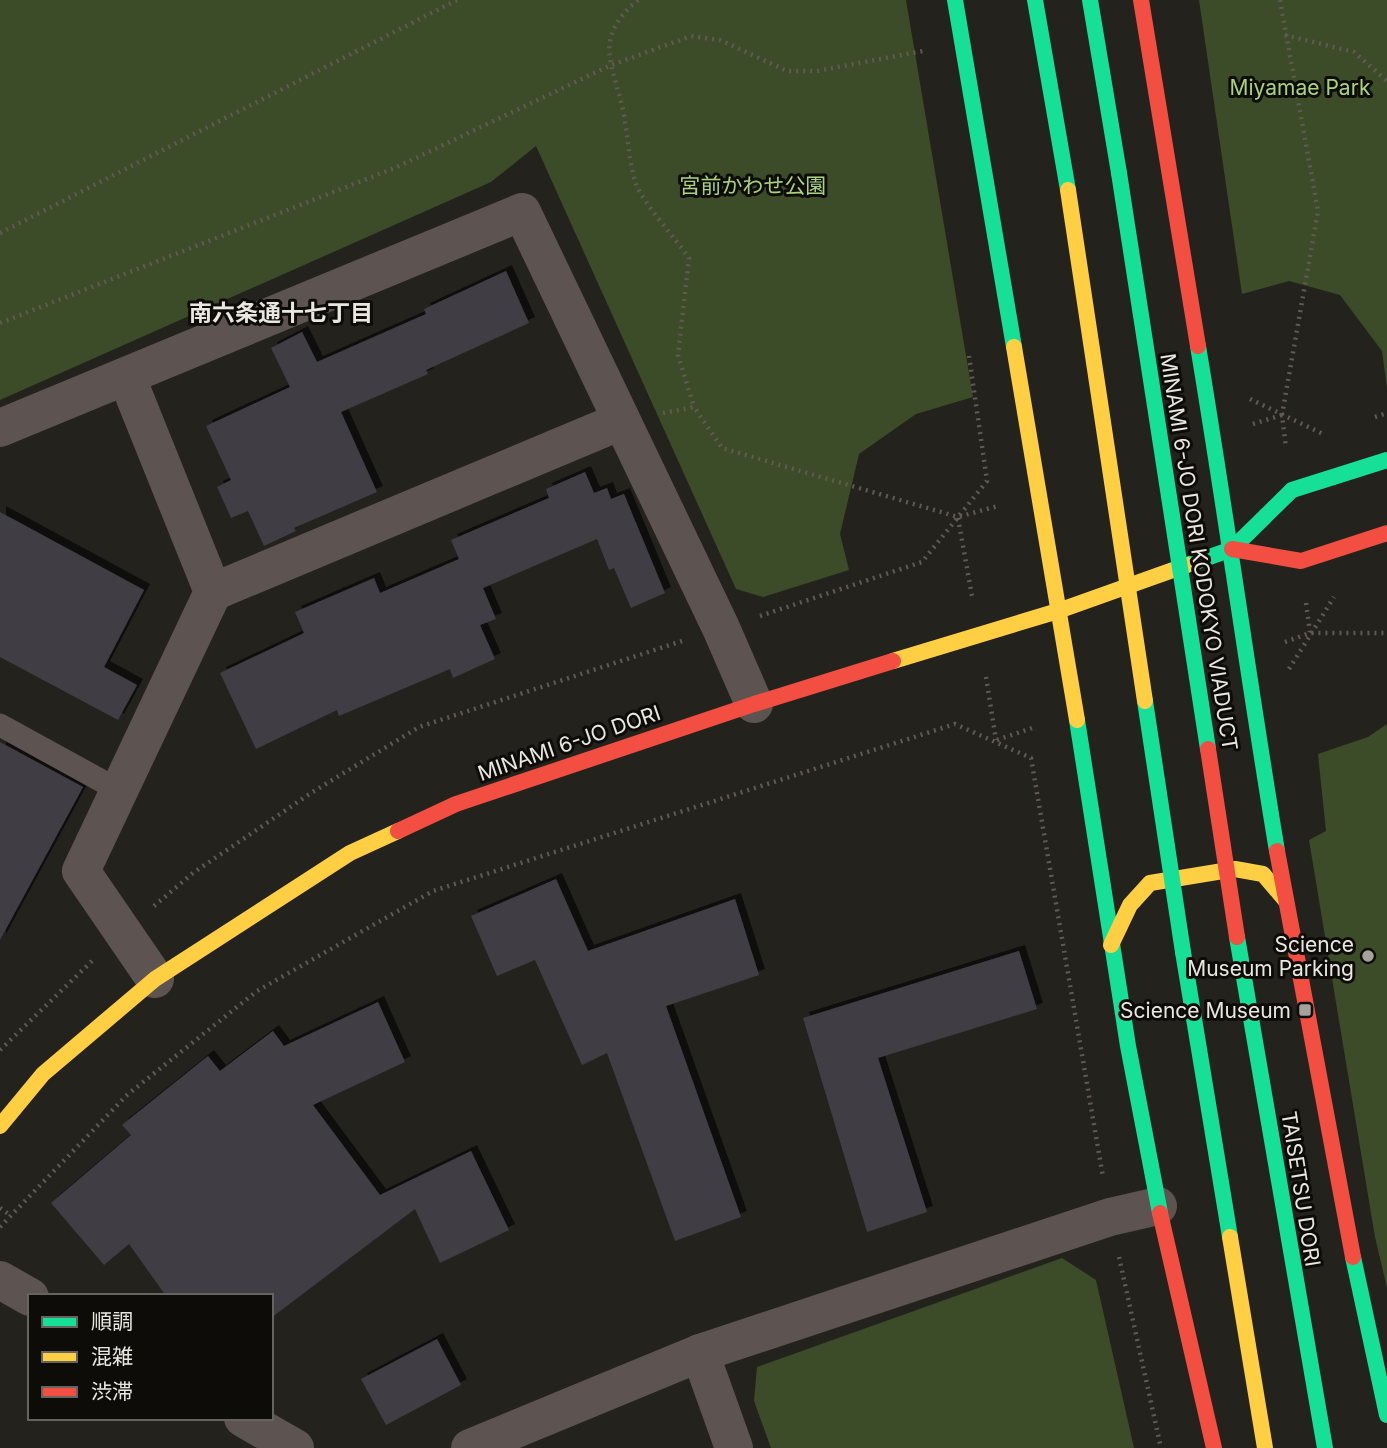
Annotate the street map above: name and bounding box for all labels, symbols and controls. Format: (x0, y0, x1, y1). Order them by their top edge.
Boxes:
park label: Miyamae Park (1230, 75, 1371, 100)
park label: 宮前かわせ公園 (680, 173, 827, 198)
district label: 南六条通十七丁目 (189, 299, 373, 327)
street label: MINAMI 6-JO DORI KODOKYO VIADUCT (1155, 352, 1243, 752)
street label: MINAMI 6-JO DORI (474, 700, 664, 786)
place label: Science Museum Parking (1187, 932, 1354, 981)
marker: Science Museum Parking (1360, 948, 1376, 964)
place label: Science Museum (1120, 998, 1291, 1023)
marker: Science Museum (1297, 1002, 1313, 1018)
street label: TAISETSU DORI (1276, 1110, 1326, 1268)
legend (28, 1294, 273, 1420)
text: 順調 (91, 1309, 133, 1334)
text: 混雑 (91, 1344, 133, 1369)
text: 渋滞 (91, 1379, 133, 1404)

